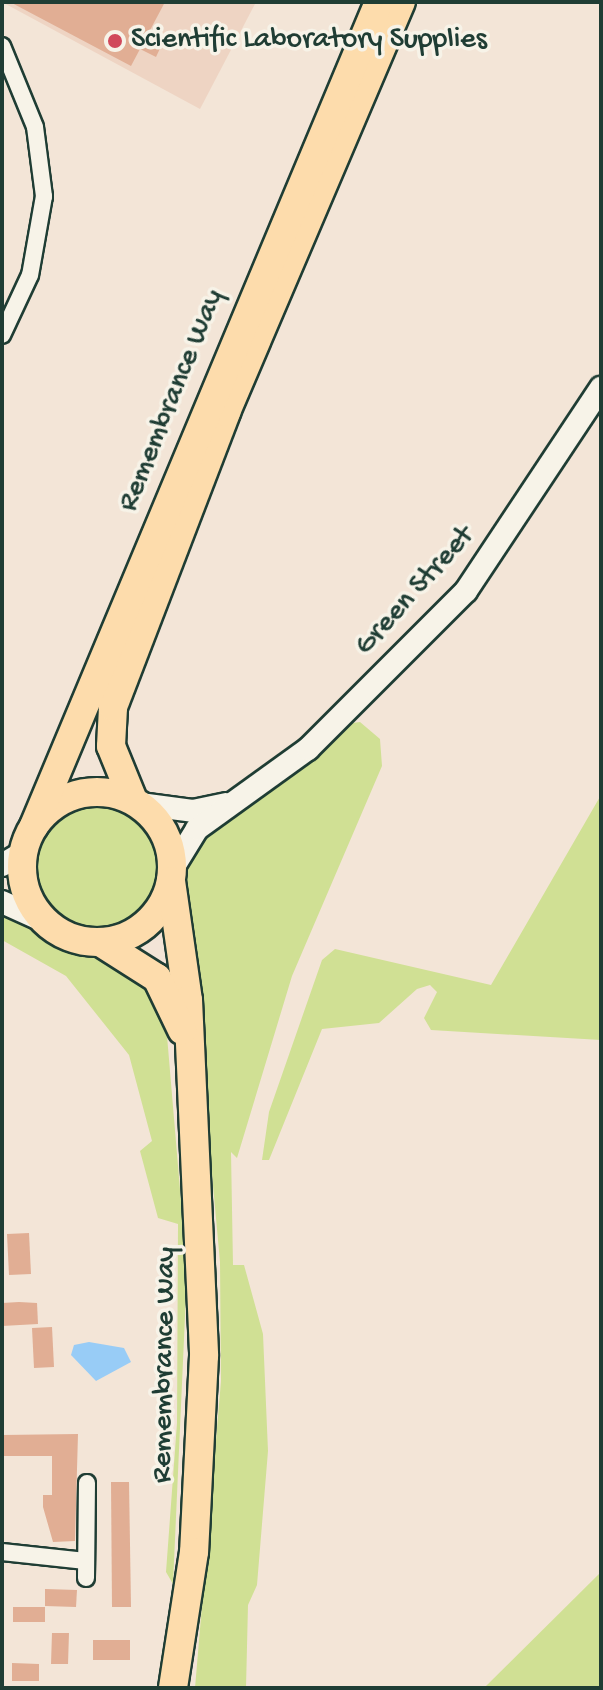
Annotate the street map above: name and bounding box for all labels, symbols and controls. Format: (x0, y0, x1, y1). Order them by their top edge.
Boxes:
place label: Scientific Laboratory Supplies (131, 23, 487, 59)
marker: Scientific Laboratory Supplies (106, 32, 124, 50)
street label: Remembrance Way (112, 285, 234, 517)
street label: Green Street (348, 520, 484, 664)
street label: Remembrance Way (146, 1247, 186, 1483)

